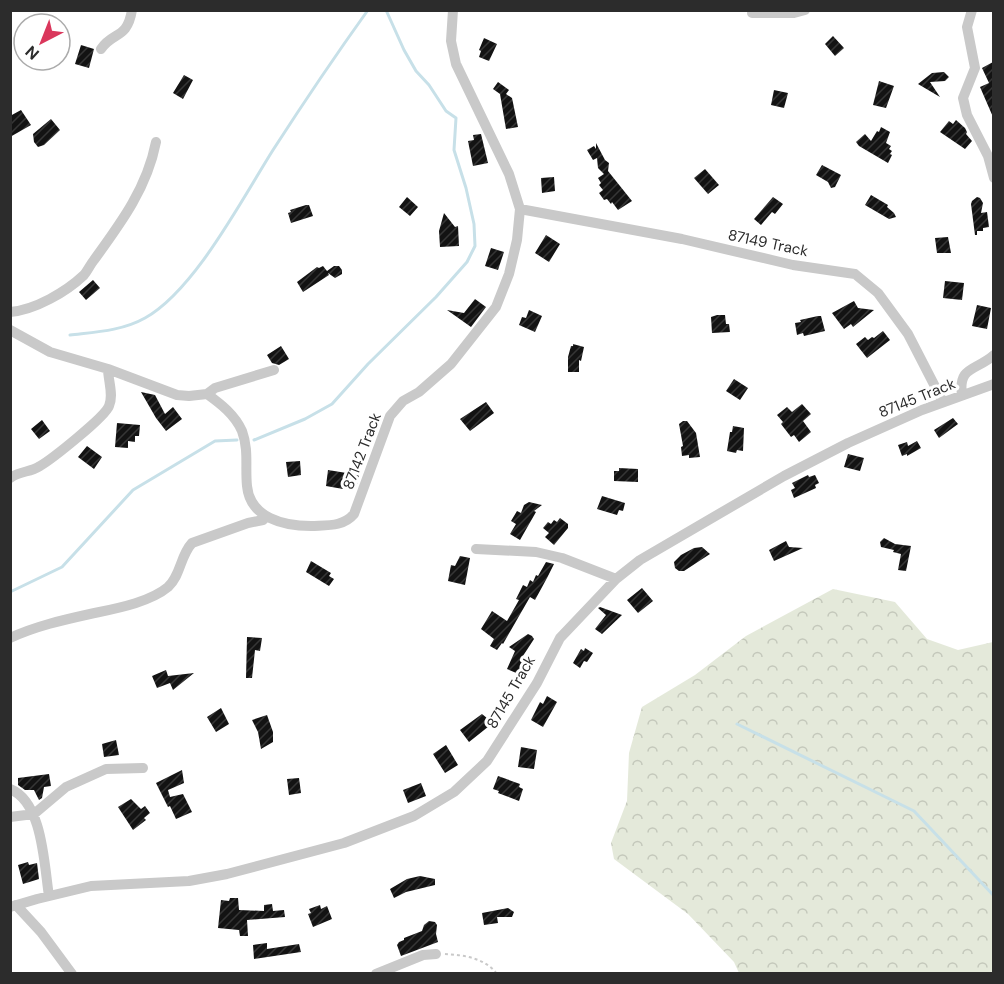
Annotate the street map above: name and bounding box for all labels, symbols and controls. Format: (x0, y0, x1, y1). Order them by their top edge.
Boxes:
north arrow (12, 12, 72, 72)
text: N (21, 41, 44, 64)
street label: 87149 Track (726, 225, 810, 261)
street label: 87145 Track (876, 373, 959, 422)
street label: 87142 Track (338, 409, 386, 492)
street label: 87145 Track (482, 651, 540, 732)

